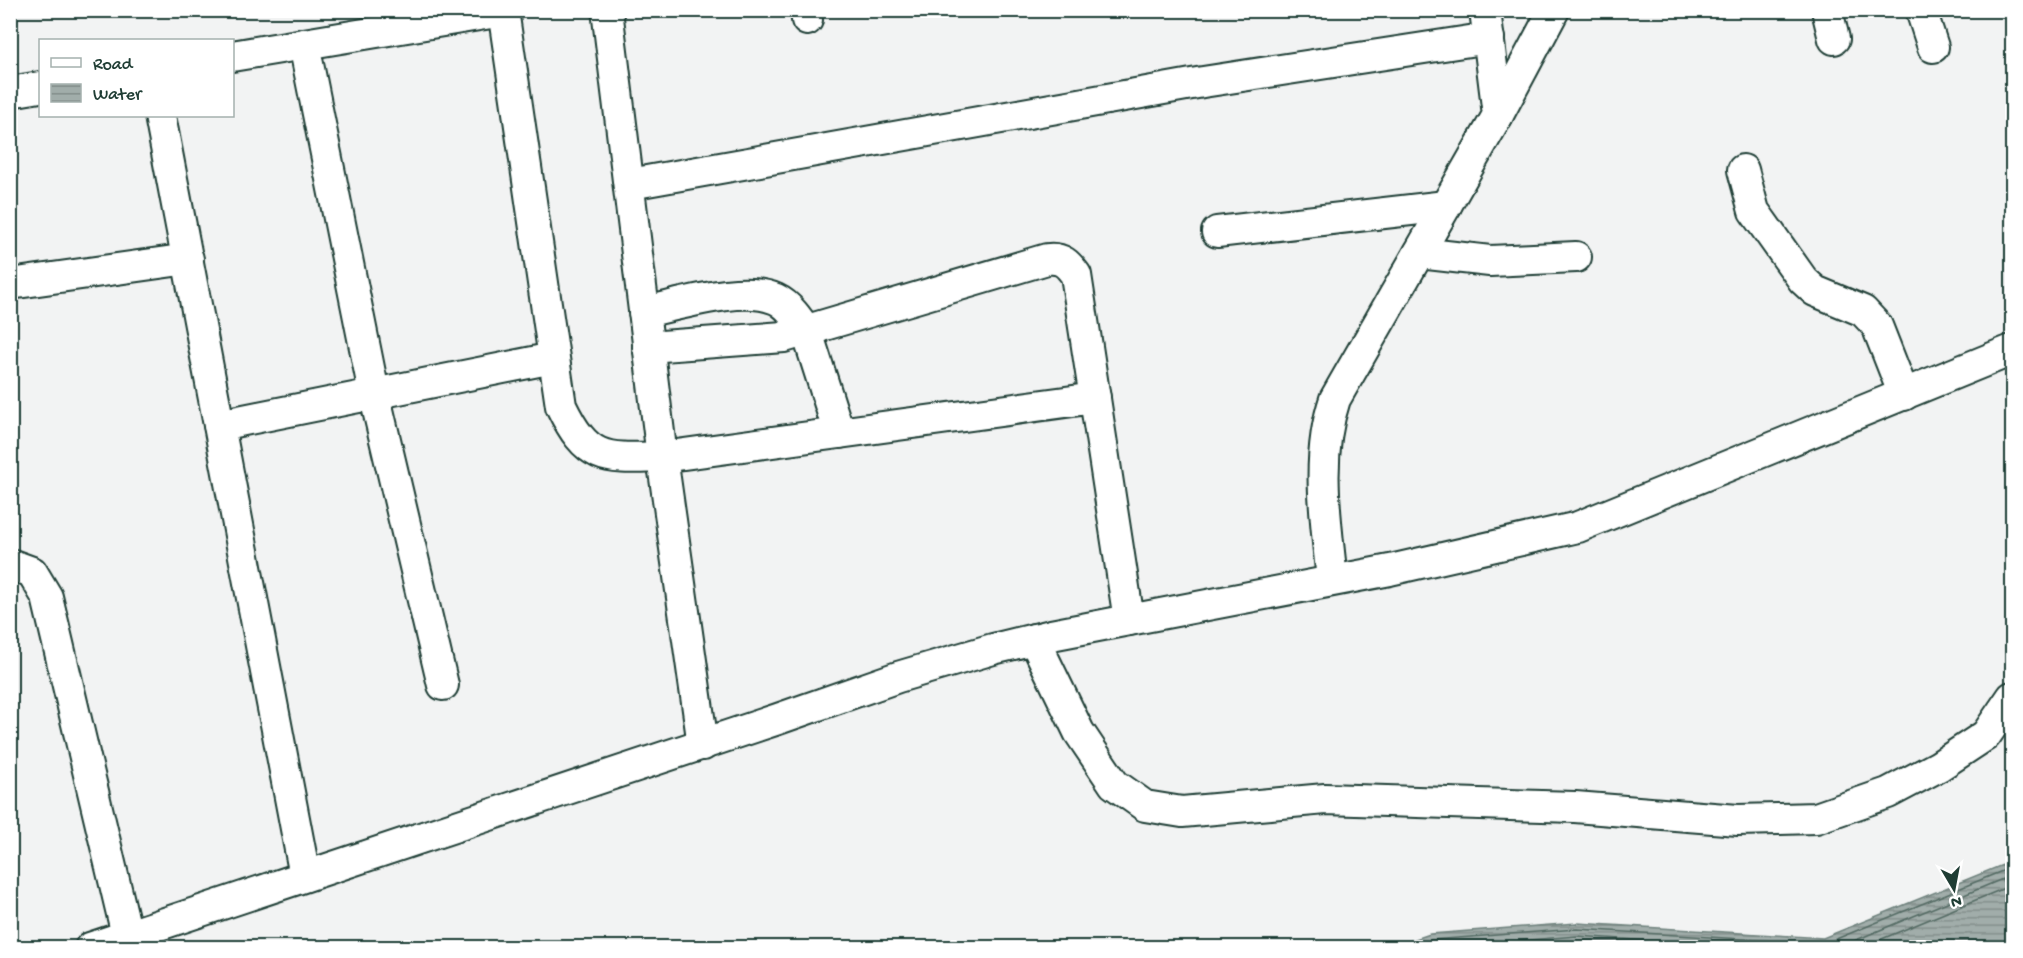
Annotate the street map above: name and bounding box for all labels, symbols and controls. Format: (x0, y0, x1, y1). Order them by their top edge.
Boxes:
legend (39, 39, 234, 117)
text: Road (93, 55, 134, 76)
text: Water (93, 85, 143, 106)
north arrow (1924, 859, 1984, 919)
text: N (1949, 890, 1963, 911)

